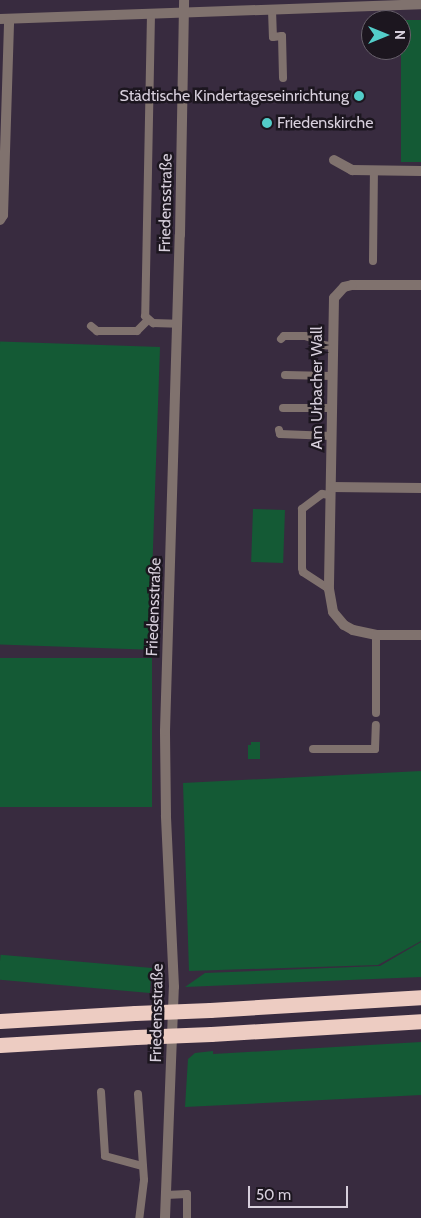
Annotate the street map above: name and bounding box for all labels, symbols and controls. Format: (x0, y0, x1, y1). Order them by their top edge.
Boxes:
north arrow (361, 10, 411, 60)
text: N (391, 30, 409, 40)
place label: Städtische Kindertageseinrichtung (120, 86, 349, 106)
marker: Städtische Kindertageseinrichtung (353, 90, 365, 102)
place label: Friedenskirche (277, 113, 373, 133)
marker: Friedenskirche (261, 117, 273, 129)
street label: Friedensstraße (156, 153, 176, 253)
street label: Am Urbacher Wall (307, 327, 327, 449)
street label: Friedensstraße (143, 557, 165, 657)
street label: Friedensstraße (147, 963, 167, 1063)
scale bar (251, 1176, 351, 1208)
text: 50 m (256, 1186, 291, 1204)

